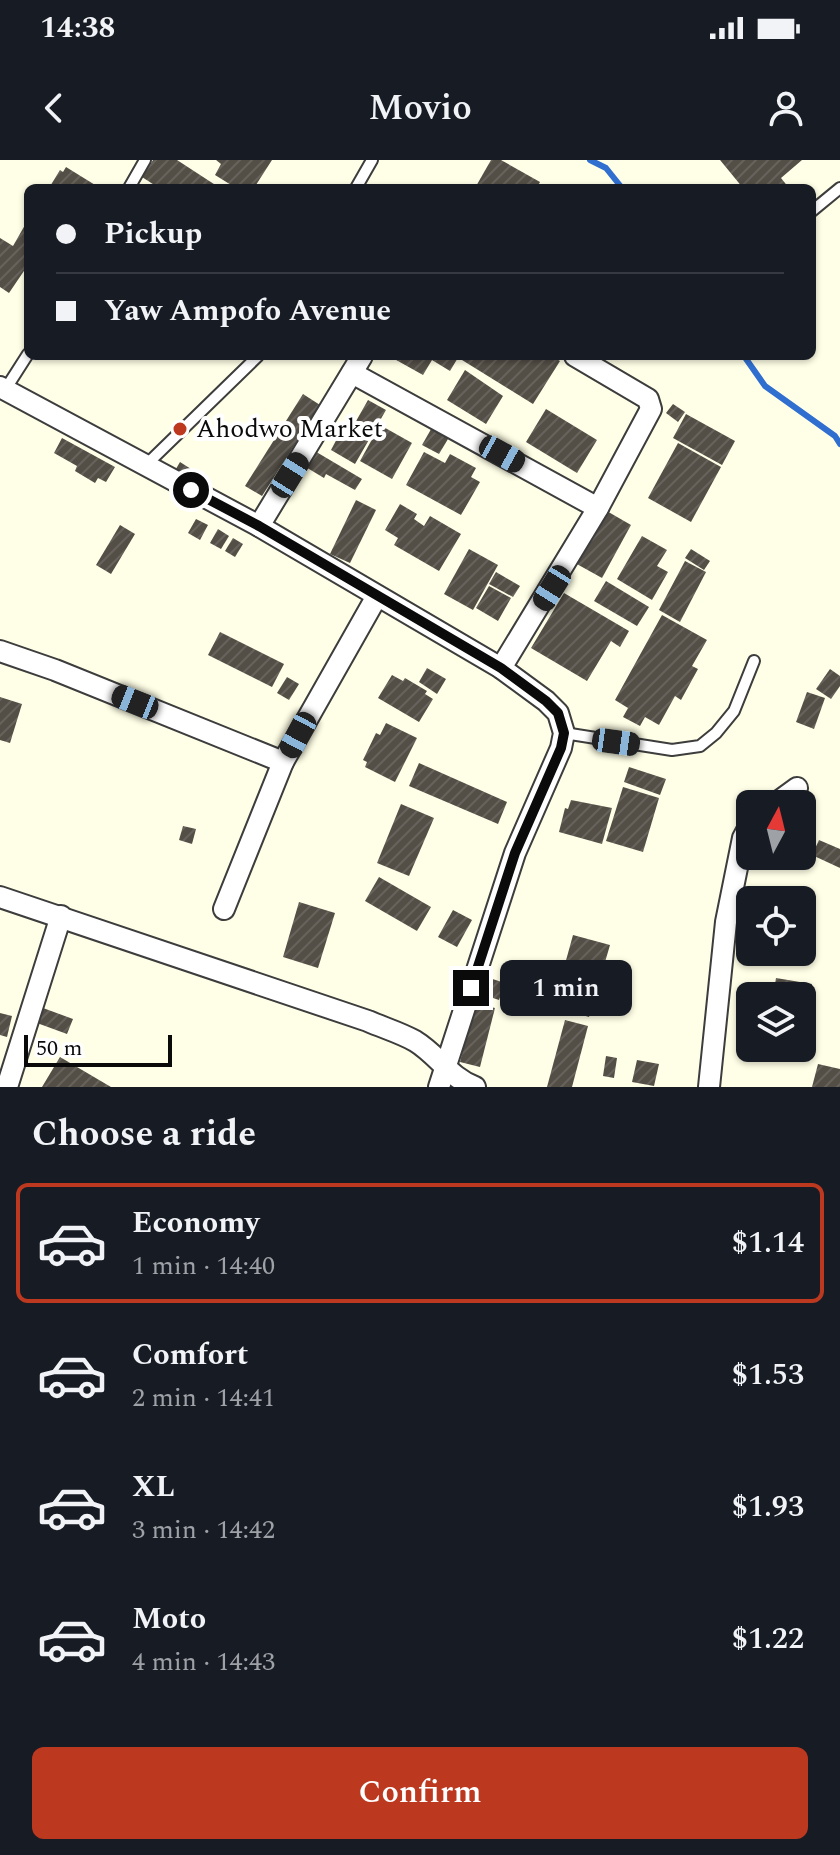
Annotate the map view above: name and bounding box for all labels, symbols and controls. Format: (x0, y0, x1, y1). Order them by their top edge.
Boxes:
text: 14:38 (40, 5, 115, 51)
text: Movio (368, 81, 472, 136)
icon: back (32, 86, 76, 130)
icon: person (764, 86, 808, 130)
text: Pickup (104, 211, 202, 257)
text: Yaw Ampofo Avenue (104, 288, 391, 334)
place label: Ahodwo Market (196, 409, 383, 449)
marker: Ahodwo Market (171, 420, 189, 438)
car (475, 432, 529, 476)
car (267, 448, 313, 502)
route start (173, 472, 209, 508)
car (529, 561, 575, 615)
car (108, 682, 162, 722)
car (276, 708, 320, 762)
car (591, 727, 641, 757)
north arrow (736, 790, 816, 870)
map controls (736, 790, 816, 1062)
button: locate (736, 886, 816, 966)
callout: 1 min (499, 960, 631, 1016)
text: 1 min (532, 968, 600, 1008)
route end (453, 970, 489, 1006)
button: layers (736, 982, 816, 1062)
scale bar (24, 1031, 172, 1067)
text: 50 m (36, 1032, 82, 1065)
text: Choose a ride (32, 1107, 256, 1162)
text: Economy (132, 1200, 259, 1246)
icon: car (36, 1207, 108, 1279)
text: $1.14 (732, 1220, 804, 1266)
text: 1 min · 14:40 (132, 1246, 275, 1286)
text: Comfort (132, 1332, 248, 1378)
icon: car (36, 1339, 108, 1411)
text: $1.53 (732, 1352, 804, 1398)
text: 2 min · 14:41 (132, 1378, 275, 1418)
text: XL (132, 1464, 175, 1510)
icon: car (36, 1471, 108, 1543)
text: $1.93 (732, 1484, 804, 1530)
text: 3 min · 14:42 (132, 1510, 275, 1550)
text: Moto (132, 1596, 206, 1642)
icon: car (36, 1603, 108, 1675)
text: $1.22 (732, 1616, 804, 1662)
text: 4 min · 14:43 (132, 1642, 275, 1682)
button: Confirm (32, 1747, 808, 1839)

